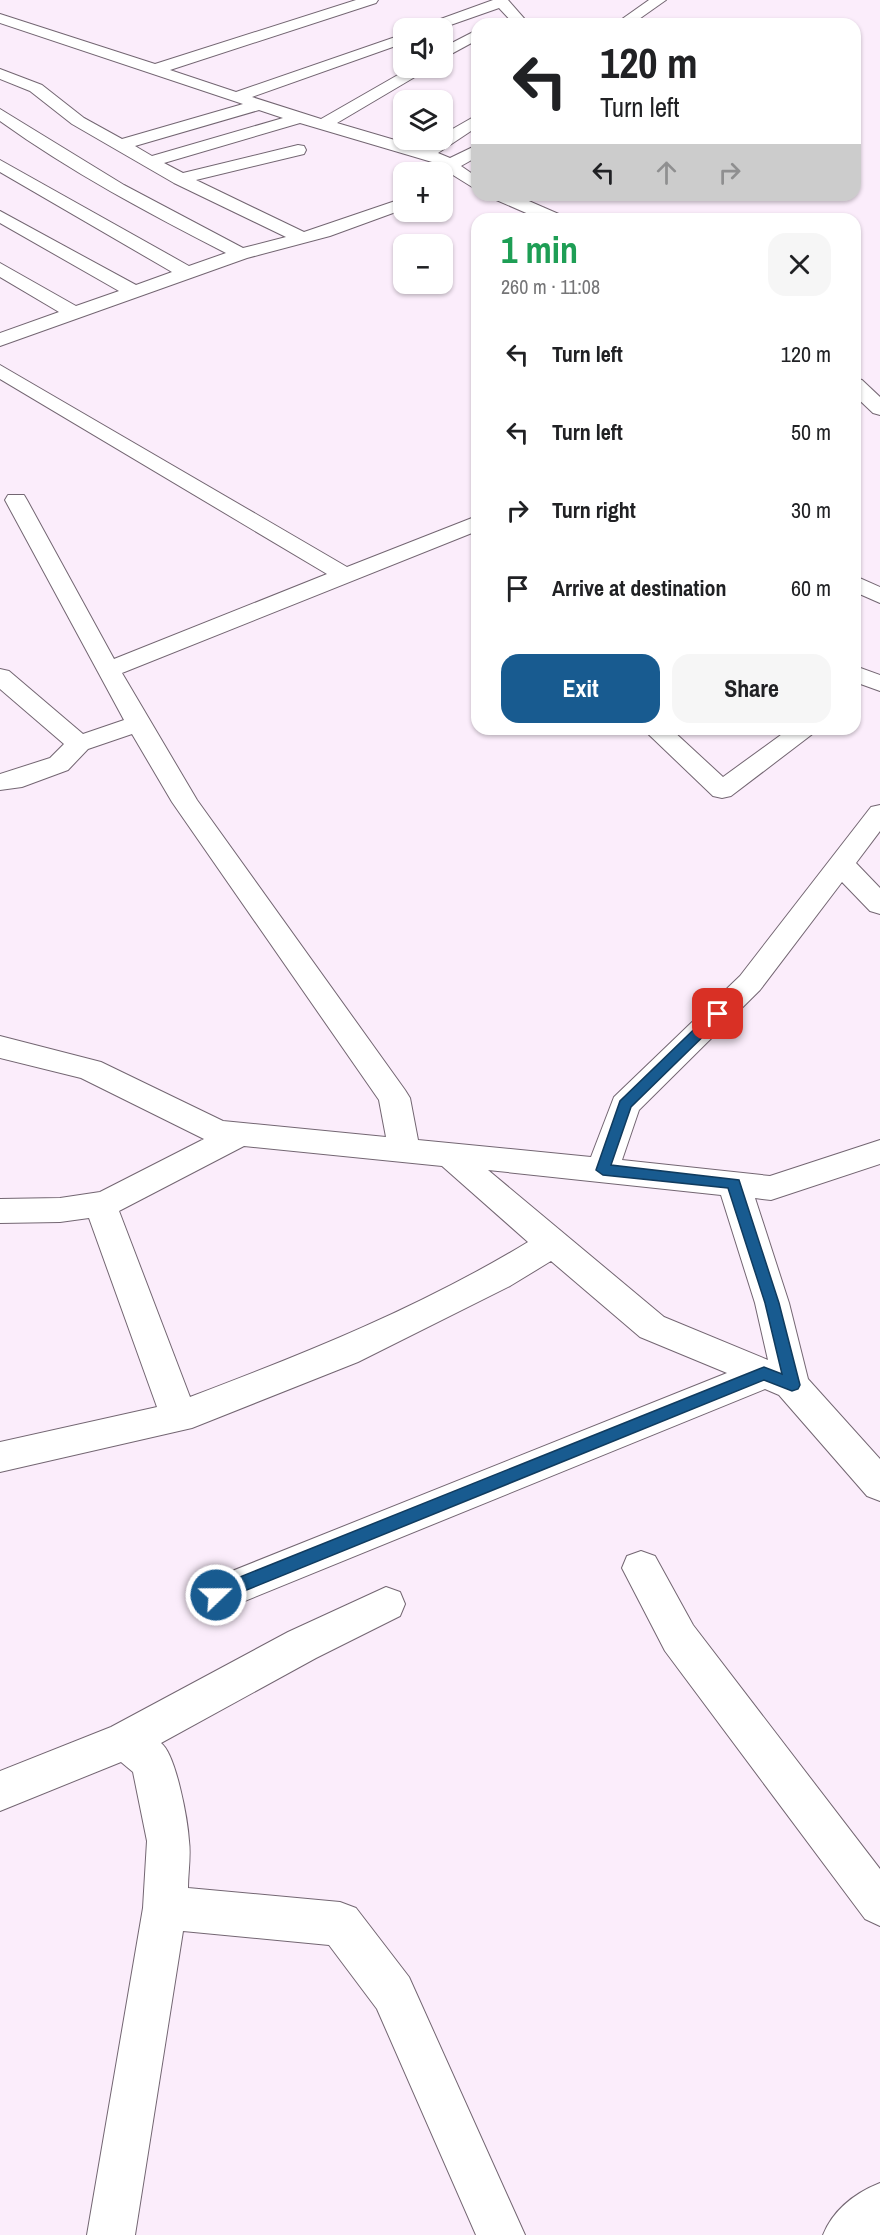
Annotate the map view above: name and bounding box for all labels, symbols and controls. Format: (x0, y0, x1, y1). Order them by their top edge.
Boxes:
map controls (393, 18, 453, 294)
button: sound (393, 18, 453, 78)
text: 120 m (600, 35, 698, 91)
icon: left (501, 42, 579, 120)
text: Turn left (600, 89, 679, 125)
button: layers (393, 90, 453, 150)
icon: left (587, 156, 620, 189)
icon: ahead (650, 156, 683, 189)
icon: right (713, 156, 746, 189)
button: + (393, 162, 453, 222)
text: 1 min (501, 226, 578, 274)
button: close (768, 233, 831, 296)
button: − (393, 234, 453, 294)
text: 260 m · 11:08 (501, 273, 600, 300)
icon: left (501, 338, 534, 371)
text: Turn left (552, 339, 623, 369)
text: 120 m (781, 339, 831, 369)
icon: left (501, 416, 534, 449)
text: Turn left (552, 417, 623, 447)
text: 50 m (791, 417, 831, 447)
icon: right (501, 494, 534, 527)
text: Turn right (552, 495, 636, 525)
text: 30 m (791, 495, 831, 525)
icon: arrive (501, 572, 534, 605)
text: Arrive at destination (552, 573, 726, 603)
text: 60 m (791, 573, 831, 603)
button: Exit (501, 654, 660, 723)
button: Share (672, 654, 831, 723)
pin (692, 988, 743, 1039)
icon: arrive (701, 997, 734, 1030)
position arrow (184, 1563, 248, 1627)

